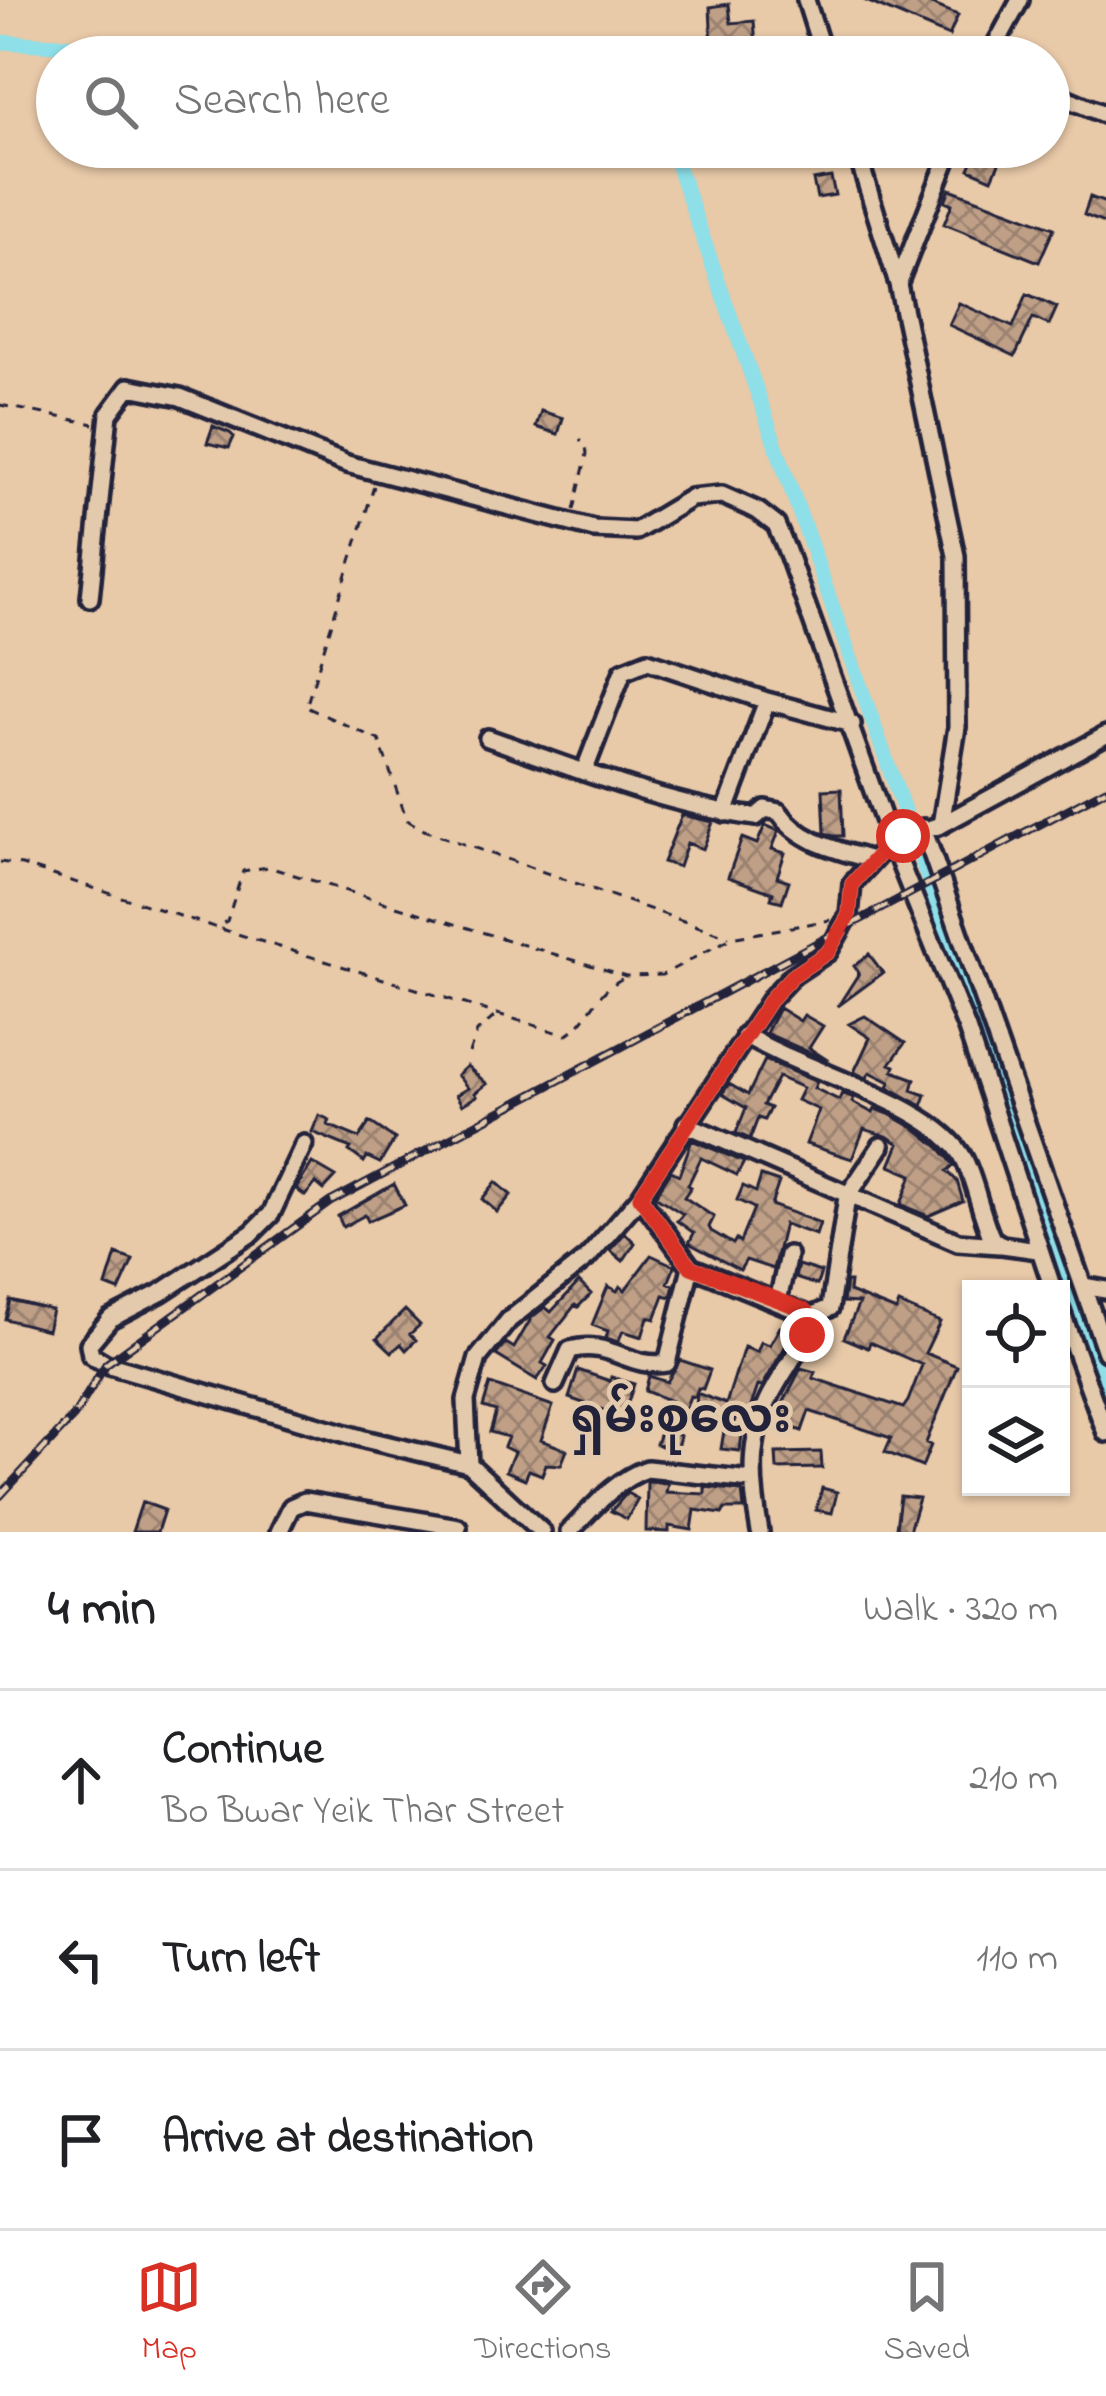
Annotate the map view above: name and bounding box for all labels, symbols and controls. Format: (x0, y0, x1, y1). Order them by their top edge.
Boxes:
search box (36, 36, 1070, 168)
icon: search (78, 69, 144, 135)
text: Search here (174, 69, 390, 135)
route start (876, 809, 930, 863)
map controls (962, 1280, 1070, 1496)
button: locate (962, 1280, 1070, 1388)
route end (780, 1308, 834, 1362)
district label: ရှမ်းစုလေး (571, 1383, 791, 1455)
button: layers (962, 1388, 1070, 1496)
text: 4 min (48, 1573, 156, 1648)
text: Walk · 320 m (863, 1582, 1058, 1639)
text: Continue (162, 1718, 323, 1784)
icon: ahead (48, 1747, 114, 1813)
text: 210 m (969, 1751, 1058, 1808)
text: Bo Bwar Yeik Thar Street (162, 1784, 564, 1841)
icon: left (48, 1927, 114, 1993)
text: Turn left (162, 1927, 320, 1993)
text: 110 m (976, 1931, 1058, 1988)
icon: arrive (48, 2107, 114, 2173)
text: Arrive at destination (162, 2107, 533, 2173)
tab: Map (136, 2254, 202, 2374)
tab: Directions (474, 2254, 611, 2374)
tab: Saved (884, 2254, 970, 2374)

